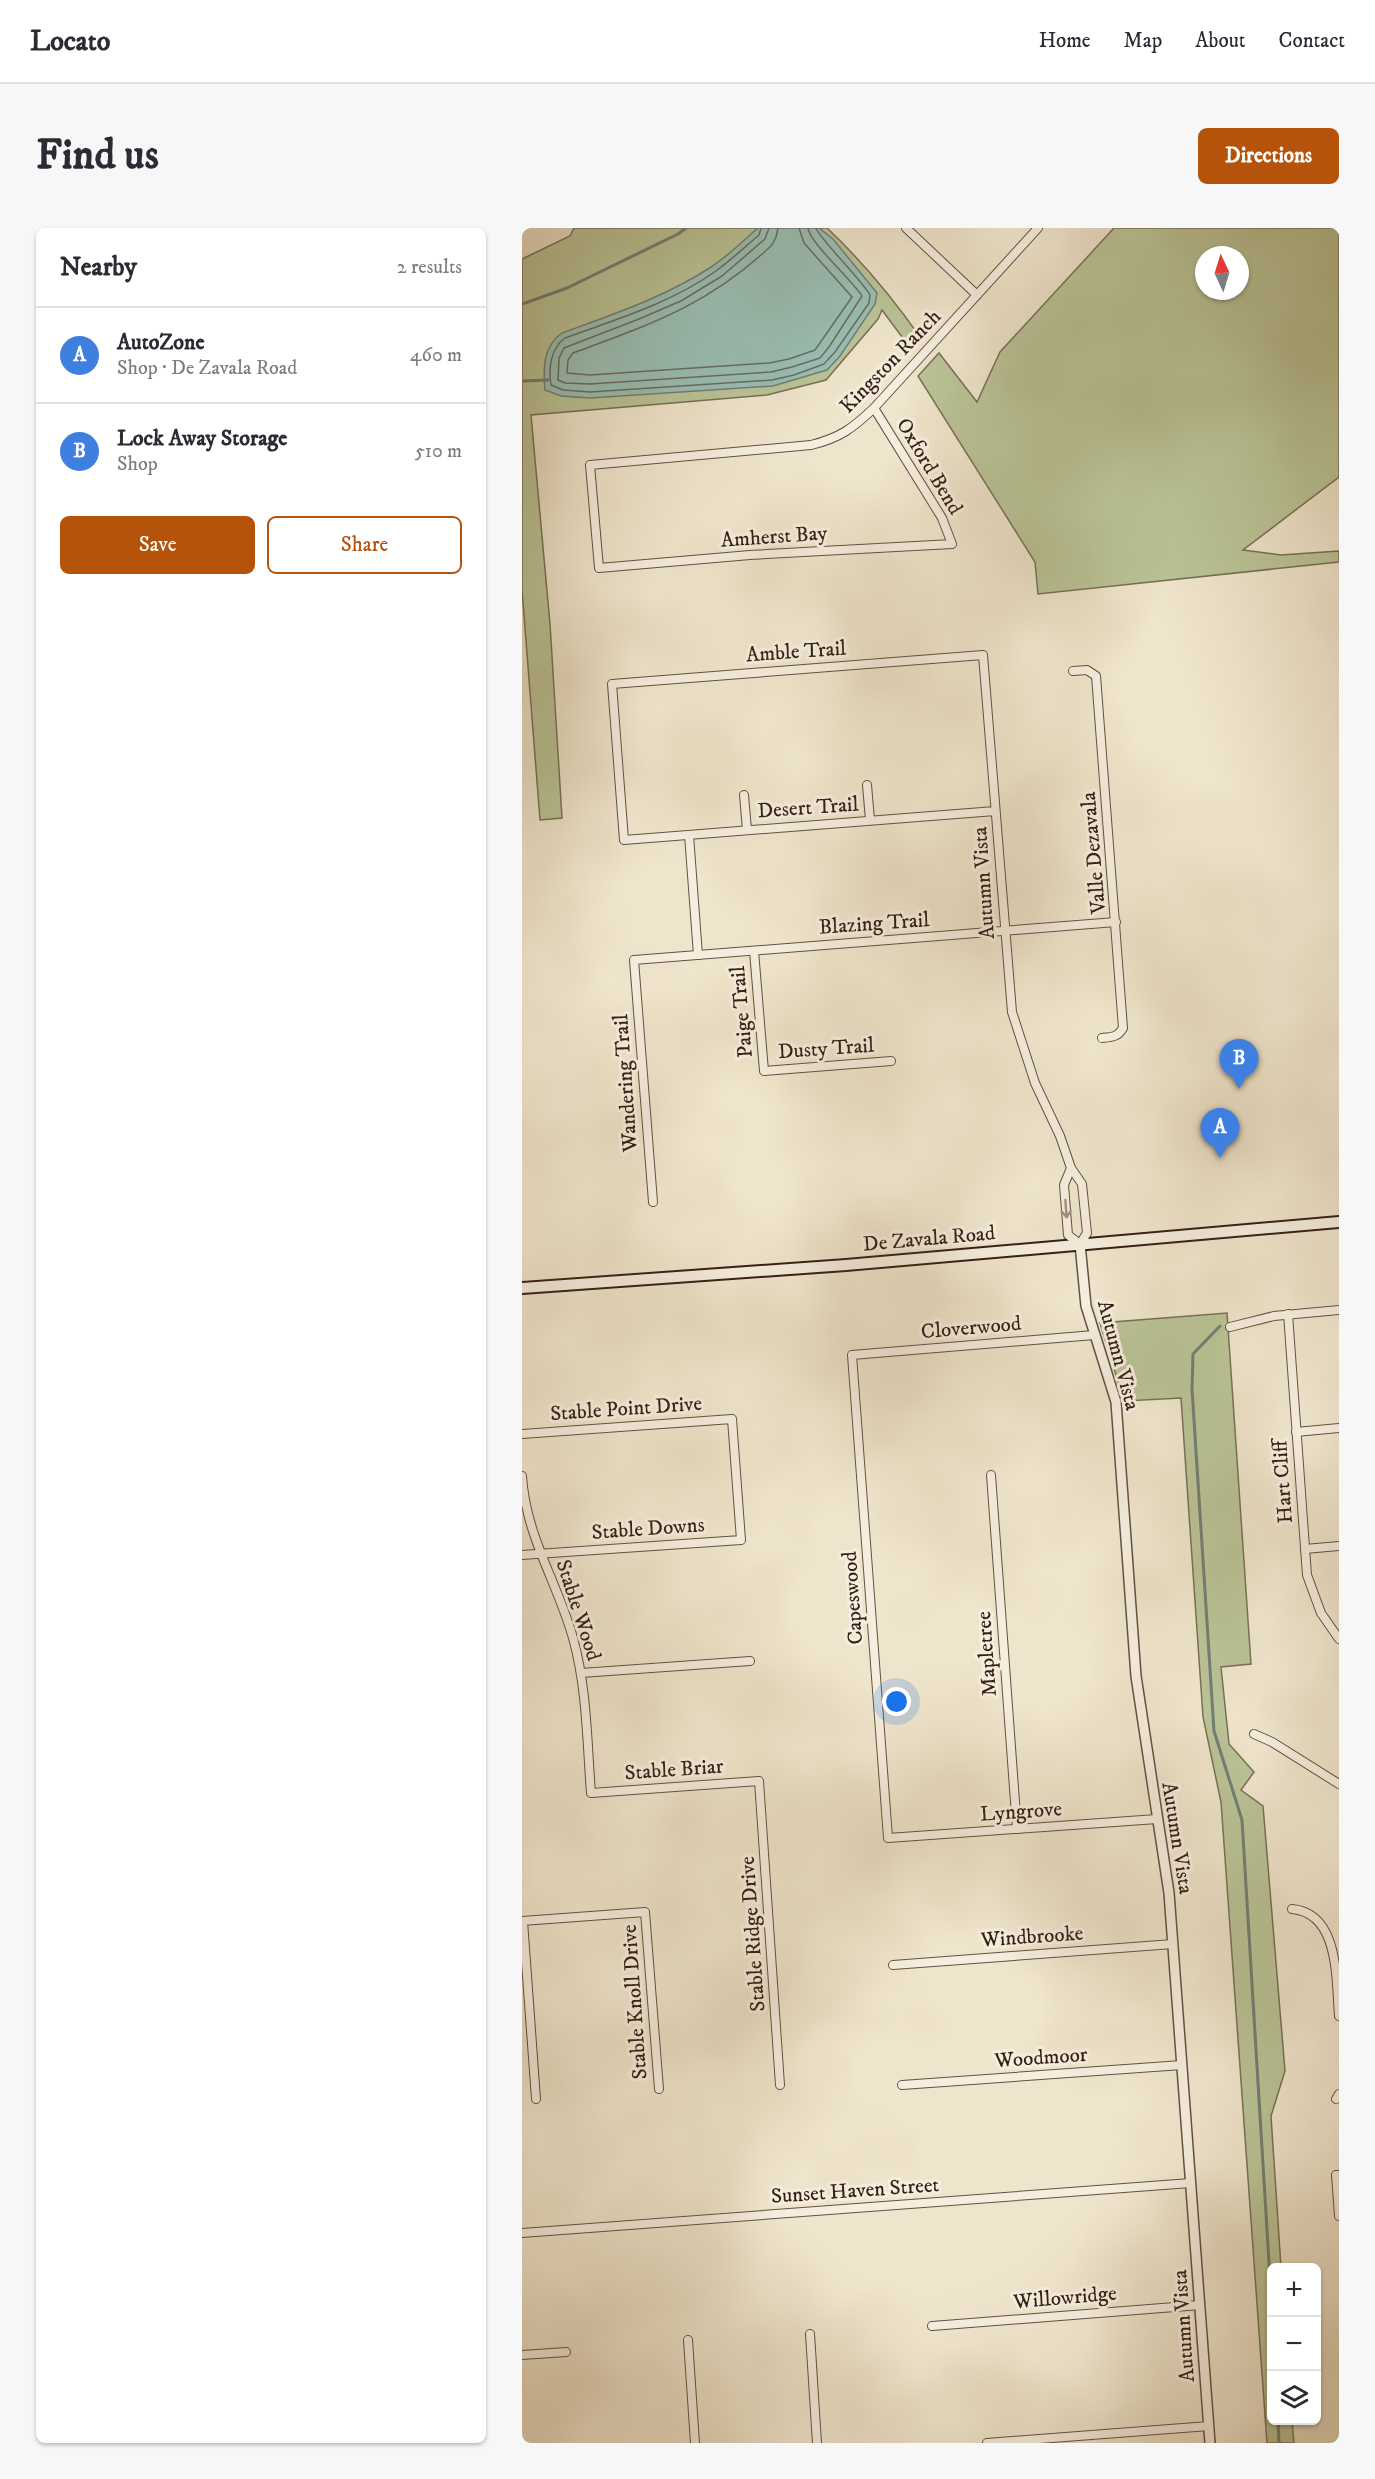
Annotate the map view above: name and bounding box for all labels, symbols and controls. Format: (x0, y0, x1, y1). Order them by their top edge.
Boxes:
text: Locato (30, 24, 110, 59)
text: Home (1039, 28, 1091, 54)
text: Map (1124, 28, 1162, 54)
text: About (1195, 28, 1246, 54)
text: Contact (1279, 28, 1345, 54)
button: Directions (1198, 128, 1339, 184)
text: Find us (36, 130, 159, 182)
north arrow (1195, 246, 1249, 300)
text: Nearby (60, 251, 137, 284)
text: 2 results (397, 255, 462, 280)
street label: Kingston Ranch (835, 304, 947, 419)
text: AutoZone (117, 329, 205, 356)
text: A (73, 343, 86, 368)
text: 460 m (410, 343, 462, 368)
text: Shop · De Zavala Road (117, 356, 297, 381)
street label: Oxford Bend (890, 414, 968, 520)
text: Lock Away Storage (117, 425, 287, 452)
text: B (73, 439, 86, 464)
text: 510 m (415, 439, 462, 464)
text: Shop (117, 452, 158, 477)
button: Save (60, 516, 255, 574)
button: Share (267, 516, 462, 574)
street label: Amherst Bay (720, 520, 829, 554)
street label: Amble Trail (745, 635, 848, 668)
street label: Desert Trail (757, 791, 860, 824)
street label: Valle Dezavala (1076, 791, 1112, 916)
street label: Autumn Vista (967, 826, 1001, 940)
street label: Blazing Trail (818, 907, 931, 941)
street label: Paige Trail (725, 964, 759, 1059)
street label: Wandering Trail (608, 1012, 644, 1154)
street label: Dusty Trail (777, 1033, 876, 1065)
pin: B (1220, 1040, 1258, 1089)
pin: A (1200, 1108, 1240, 1158)
one-way arrow (1061, 1198, 1072, 1218)
street label: De Zavala Road (862, 1220, 997, 1258)
street label: Autumn Vista (1091, 1297, 1145, 1413)
street label: Cloverwood (920, 1311, 1023, 1345)
street label: Stable Point Drive (549, 1391, 703, 1427)
street label: Hart Cliff (1267, 1436, 1299, 1524)
street label: Stable Downs (591, 1512, 705, 1546)
street label: Capeswood (837, 1550, 869, 1645)
street label: Stable Wood (549, 1556, 607, 1665)
street label: Mapletree (971, 1610, 1003, 1697)
your location (882, 1687, 911, 1716)
street label: Stable Briar (624, 1754, 725, 1786)
street label: Autumn Vista (1155, 1780, 1199, 1896)
street label: Lyngrove (979, 1796, 1063, 1828)
street label: Stable Ridge Drive (735, 1855, 771, 2013)
street label: Windbrooke (979, 1920, 1085, 1954)
street label: Stable Knoll Drive (617, 1923, 653, 2080)
street label: Woodmoor (993, 2042, 1089, 2074)
street label: Sunset Haven Street (770, 2172, 940, 2210)
map controls (1267, 2263, 1321, 2425)
button: + (1267, 2263, 1321, 2317)
street label: Autumn Vista (1167, 2269, 1201, 2383)
street label: Willowridge (1011, 2281, 1118, 2316)
button: − (1267, 2317, 1321, 2371)
button: layers (1267, 2371, 1321, 2425)

